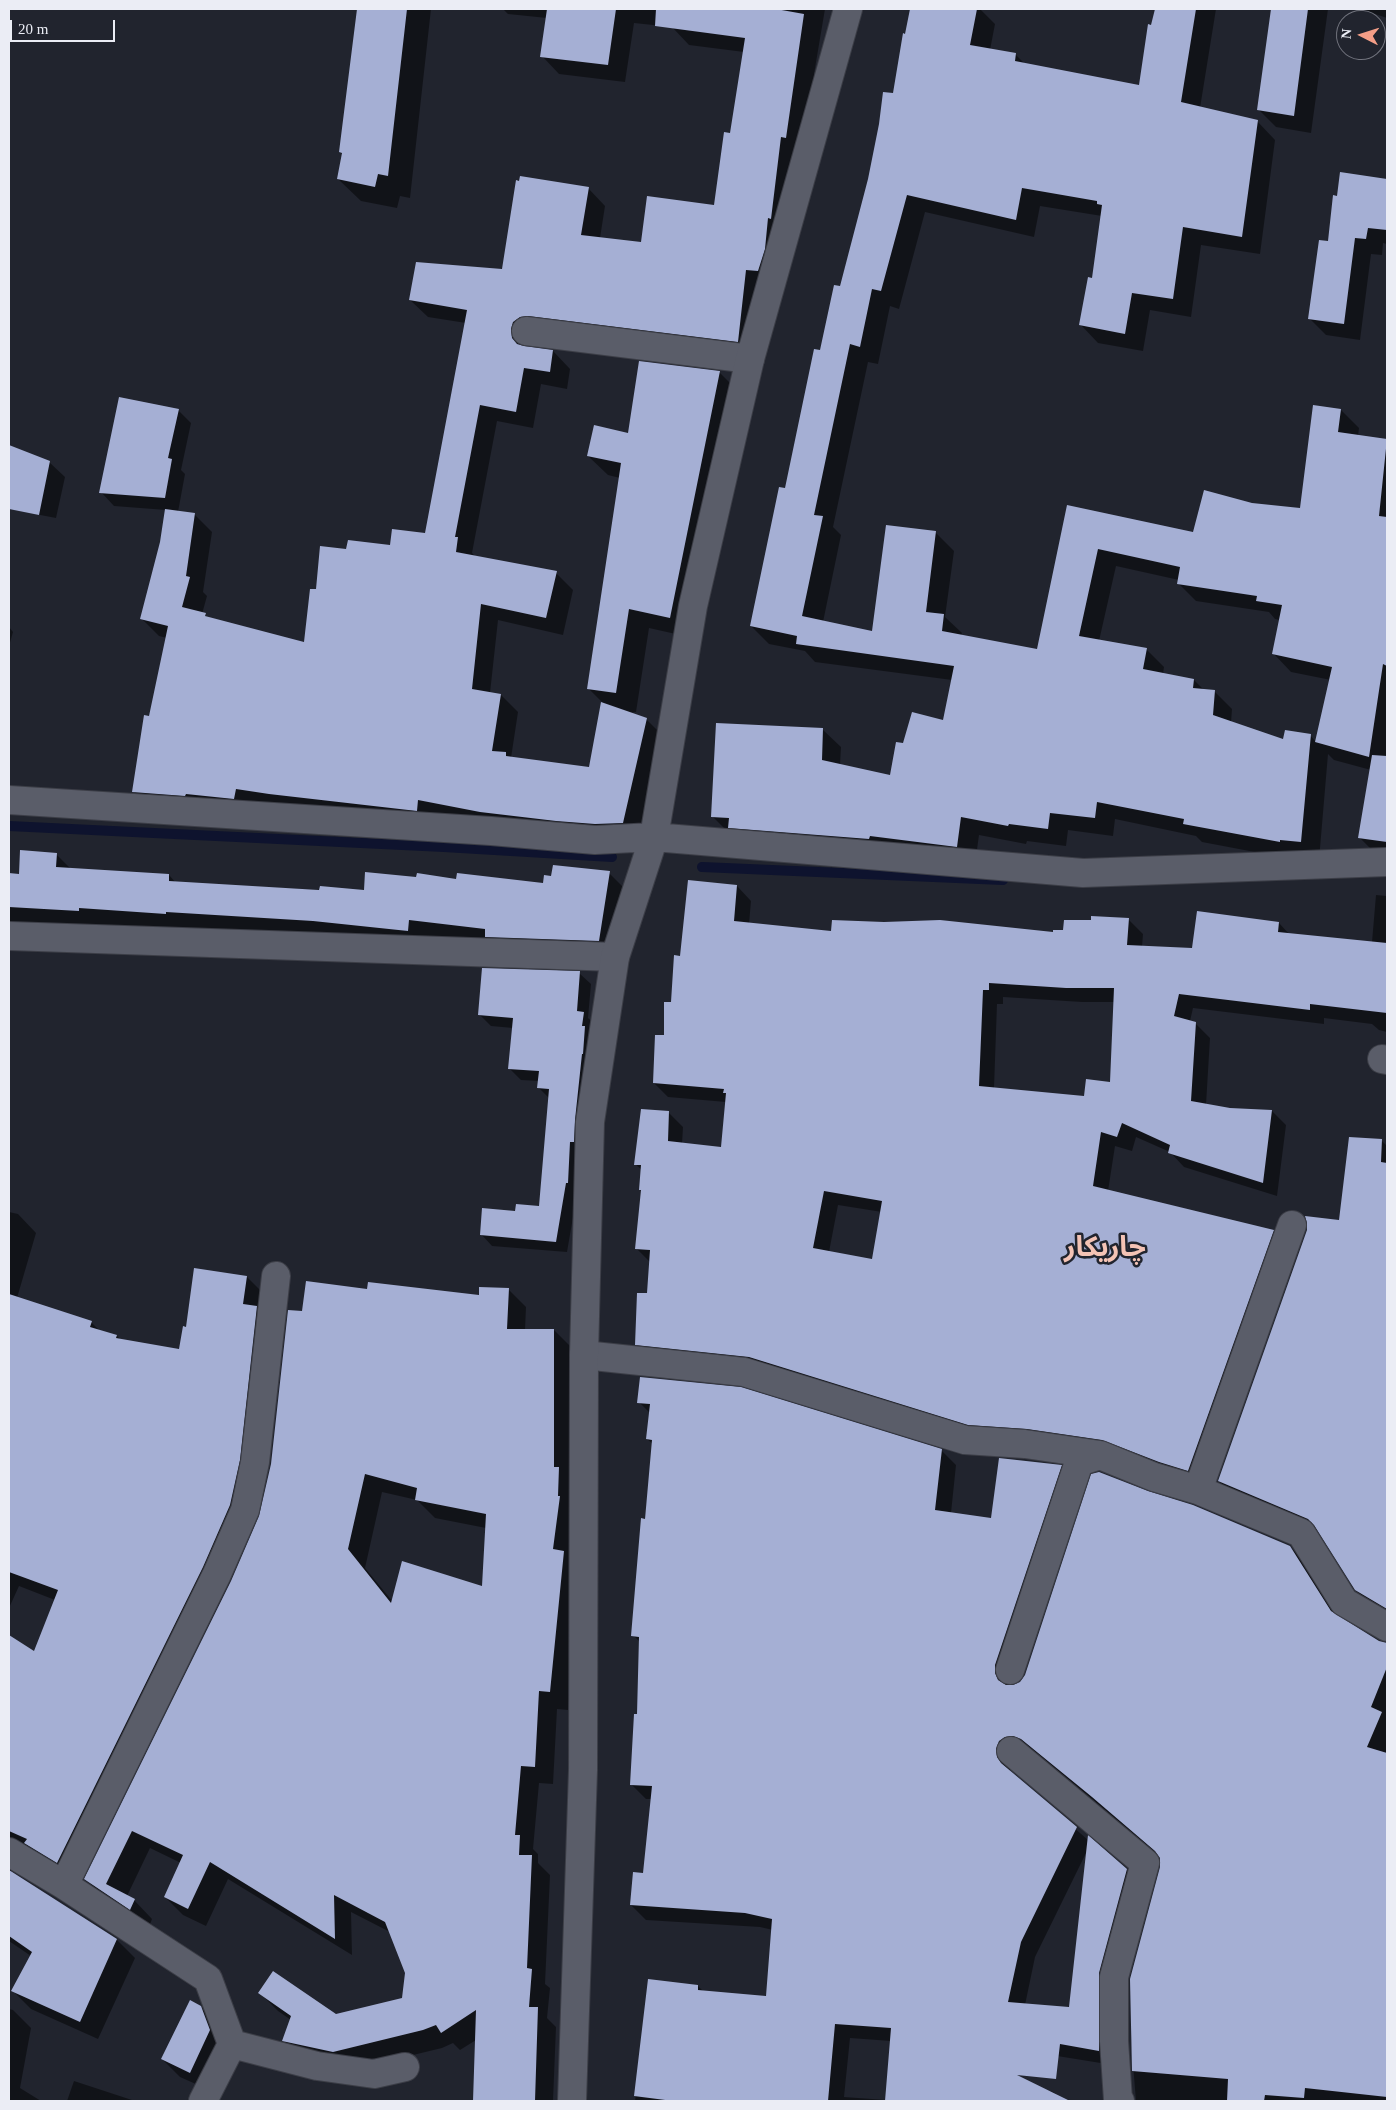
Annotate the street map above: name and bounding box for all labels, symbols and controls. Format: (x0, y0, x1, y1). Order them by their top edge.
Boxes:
scale bar (12, 10, 118, 42)
north arrow (1336, 10, 1386, 60)
text: 20 m (18, 21, 48, 37)
text: N (1339, 28, 1354, 39)
district label: چاریکار (1064, 1232, 1146, 1266)

